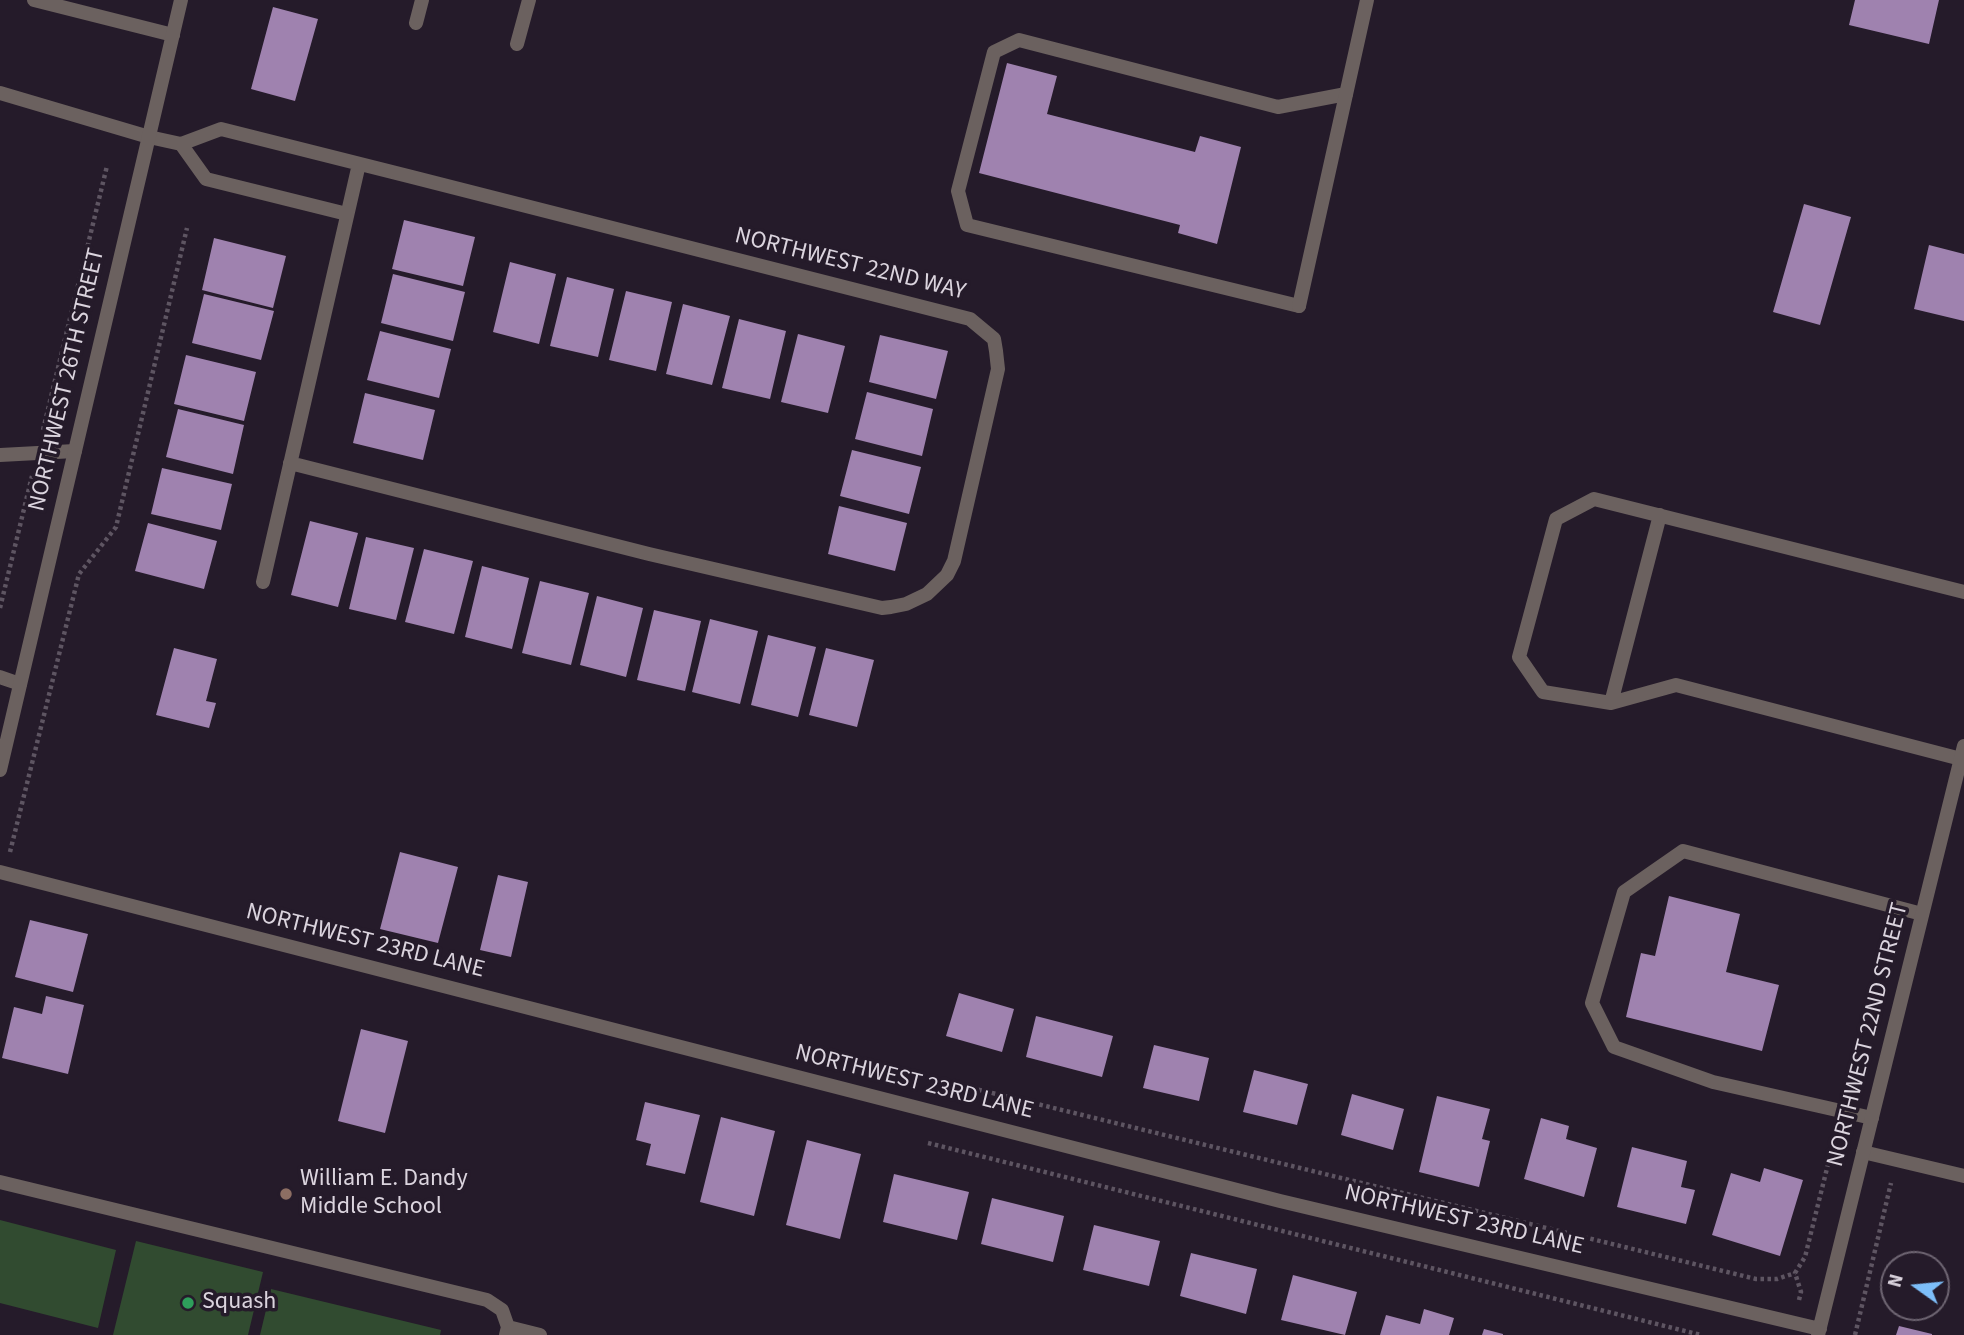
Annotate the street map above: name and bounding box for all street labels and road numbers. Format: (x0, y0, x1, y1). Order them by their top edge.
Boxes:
street label: NORTHWEST 22ND WAY (732, 222, 968, 308)
street label: NORTHWEST 26TH STREET (24, 246, 112, 514)
street label: NORTHWEST 23RD LANE (243, 898, 487, 986)
street label: NORTHWEST 22ND STREET (1822, 900, 1916, 1170)
street label: NORTHWEST 23RD LANE (792, 1039, 1036, 1127)
street label: NORTHWEST 23RD LANE (1341, 1179, 1587, 1263)

